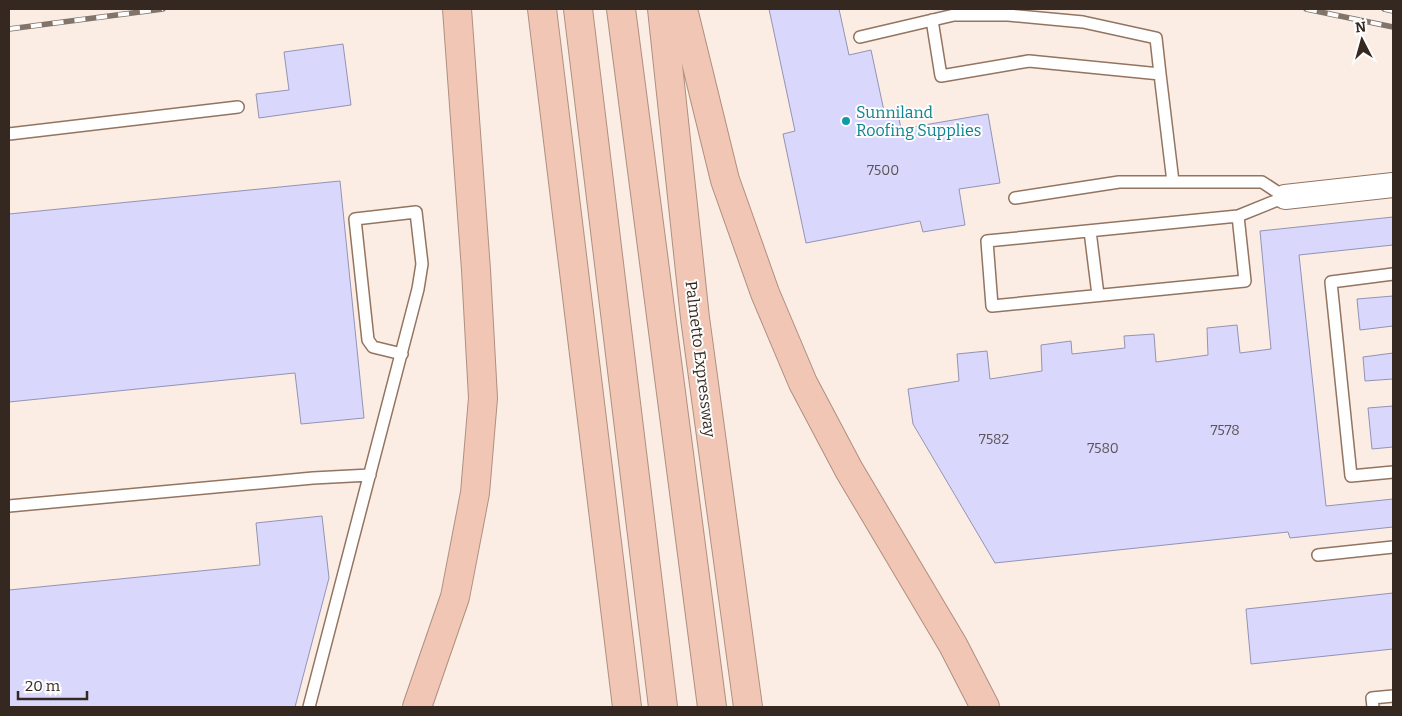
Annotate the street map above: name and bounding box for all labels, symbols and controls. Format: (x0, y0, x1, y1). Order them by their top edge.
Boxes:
north arrow (1337, 15, 1387, 65)
text: N (1354, 19, 1367, 37)
place label: Sunniland Roofing Supplies (856, 103, 981, 140)
marker: Sunniland Roofing Supplies (840, 115, 852, 127)
house number: 7500 (867, 162, 899, 179)
street label: Palmetto Expressway (681, 280, 720, 439)
house number: 7578 (1210, 422, 1240, 439)
house number: 7582 (979, 431, 1009, 448)
house number: 7580 (1087, 440, 1119, 457)
scale bar (18, 668, 86, 700)
text: 20 m (25, 677, 61, 695)

